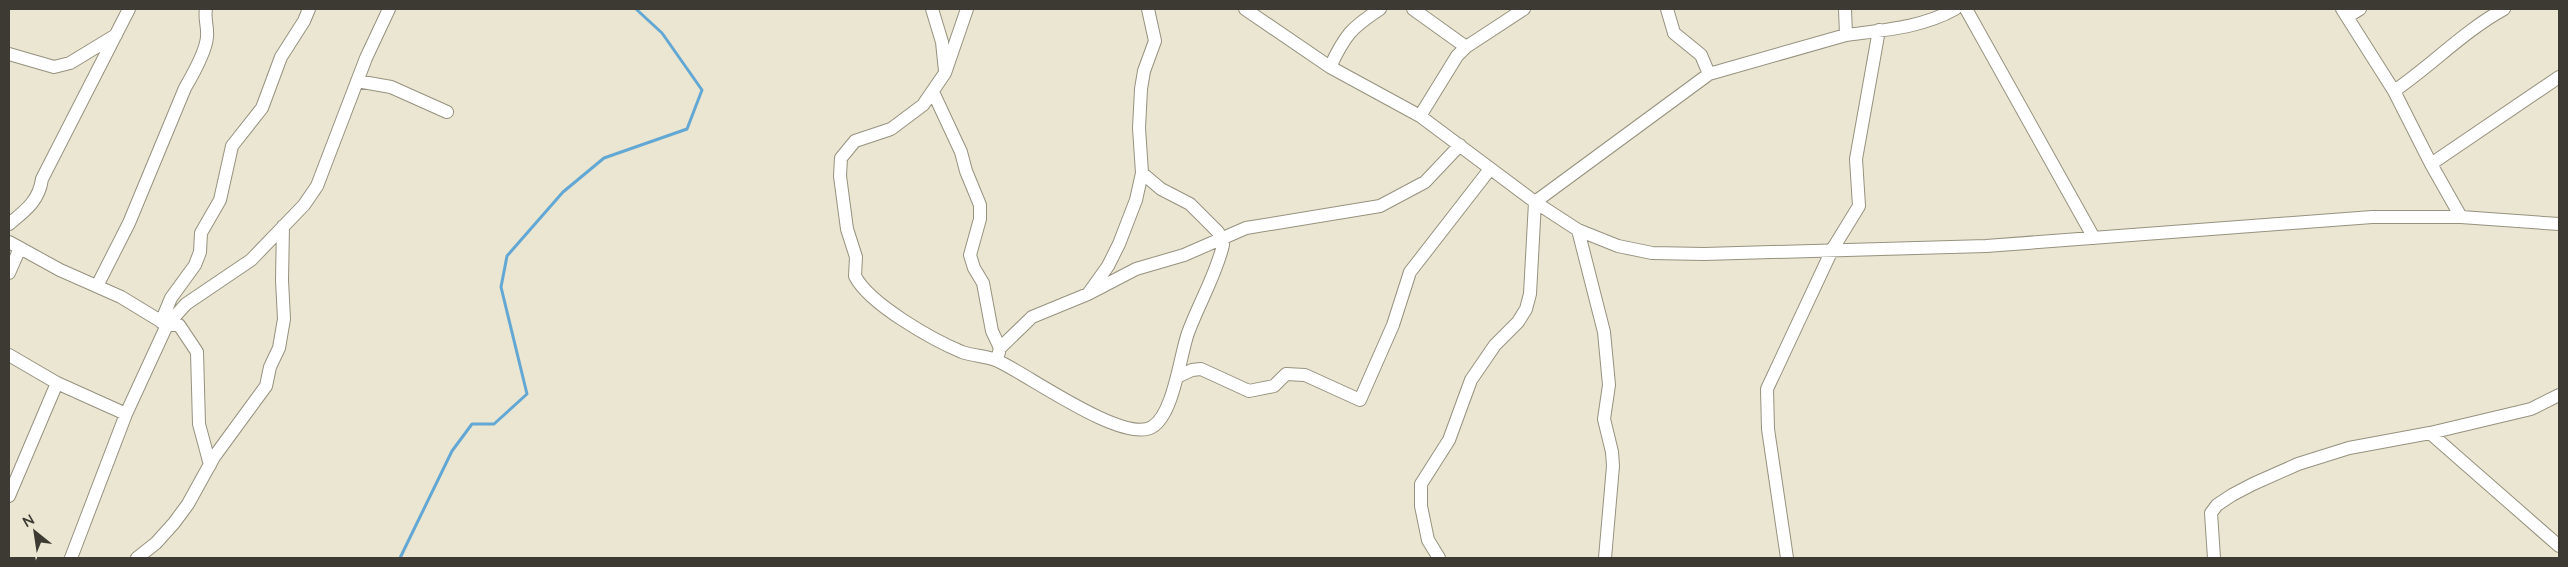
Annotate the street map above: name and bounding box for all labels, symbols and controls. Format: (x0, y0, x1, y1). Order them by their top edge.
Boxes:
north arrow (10, 507, 60, 557)
text: N (19, 510, 37, 530)

